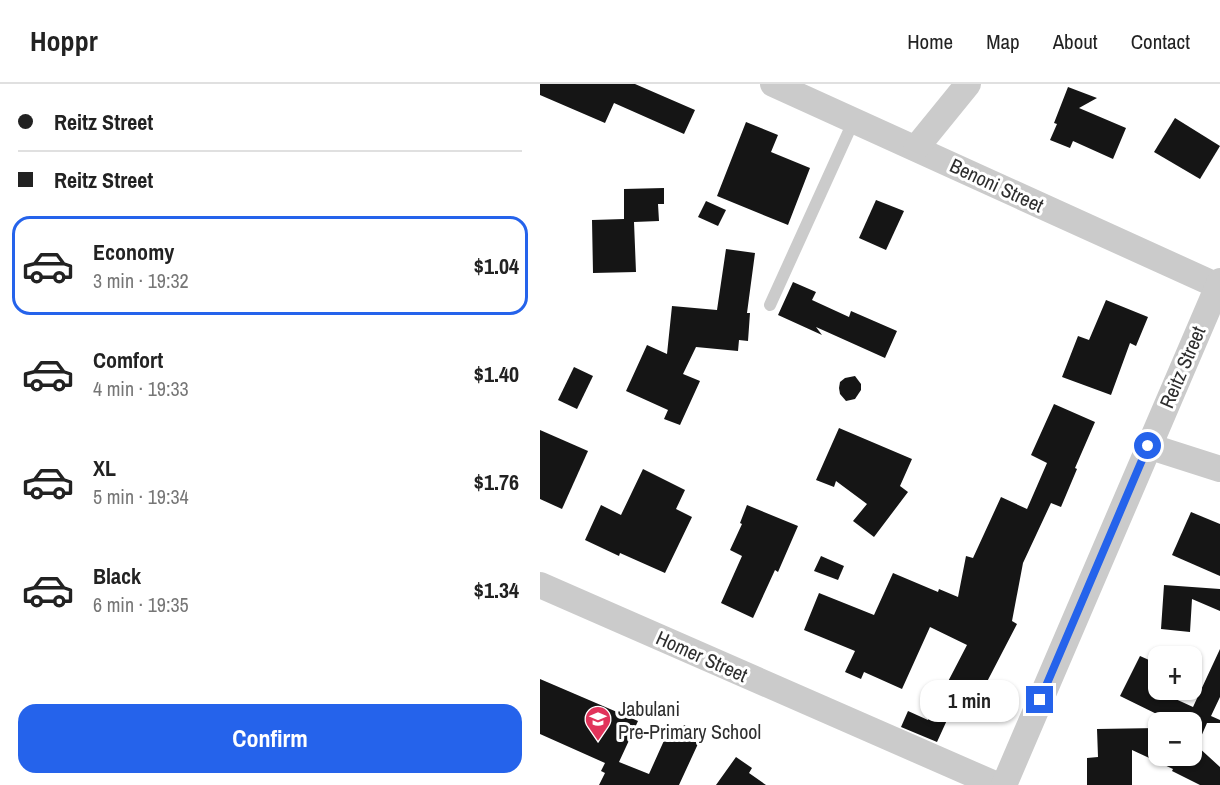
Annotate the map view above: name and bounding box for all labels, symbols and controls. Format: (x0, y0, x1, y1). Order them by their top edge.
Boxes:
text: Hoppr (30, 22, 98, 60)
text: Home (907, 27, 953, 56)
text: Map (986, 27, 1020, 56)
text: About (1053, 27, 1098, 56)
text: Contact (1131, 27, 1190, 56)
text: Reitz Street (54, 107, 153, 137)
street label: Benoni Street (946, 152, 1049, 219)
text: Reitz Street (54, 165, 153, 195)
text: Economy (93, 237, 174, 267)
icon: car (21, 239, 75, 293)
text: $1.04 (474, 251, 519, 281)
text: 3 min · 19:32 (93, 267, 189, 294)
street label: Reitz Street (1153, 321, 1212, 412)
text: Comfort (93, 345, 163, 375)
icon: car (21, 347, 75, 401)
text: $1.40 (474, 359, 519, 389)
text: 4 min · 19:33 (93, 375, 189, 402)
route start (1134, 432, 1161, 459)
text: XL (93, 453, 116, 483)
icon: car (21, 455, 75, 509)
text: $1.76 (474, 467, 519, 497)
text: 5 min · 19:34 (93, 483, 189, 510)
text: Black (93, 561, 141, 591)
icon: car (21, 563, 75, 617)
text: $1.34 (474, 575, 519, 605)
text: 6 min · 19:35 (93, 591, 189, 618)
street label: Homer Street (652, 624, 752, 688)
map controls (1148, 646, 1202, 766)
button: + (1148, 646, 1202, 700)
callout: 1 min (920, 679, 1019, 721)
route end (1026, 686, 1053, 713)
text: 1 min (948, 687, 991, 714)
place label: Jabulani Pre-Primary School (618, 695, 761, 745)
button: Confirm (18, 704, 522, 773)
school or university icon: Jabulani Pre-Primary School (583, 704, 613, 742)
button: − (1148, 712, 1202, 766)

